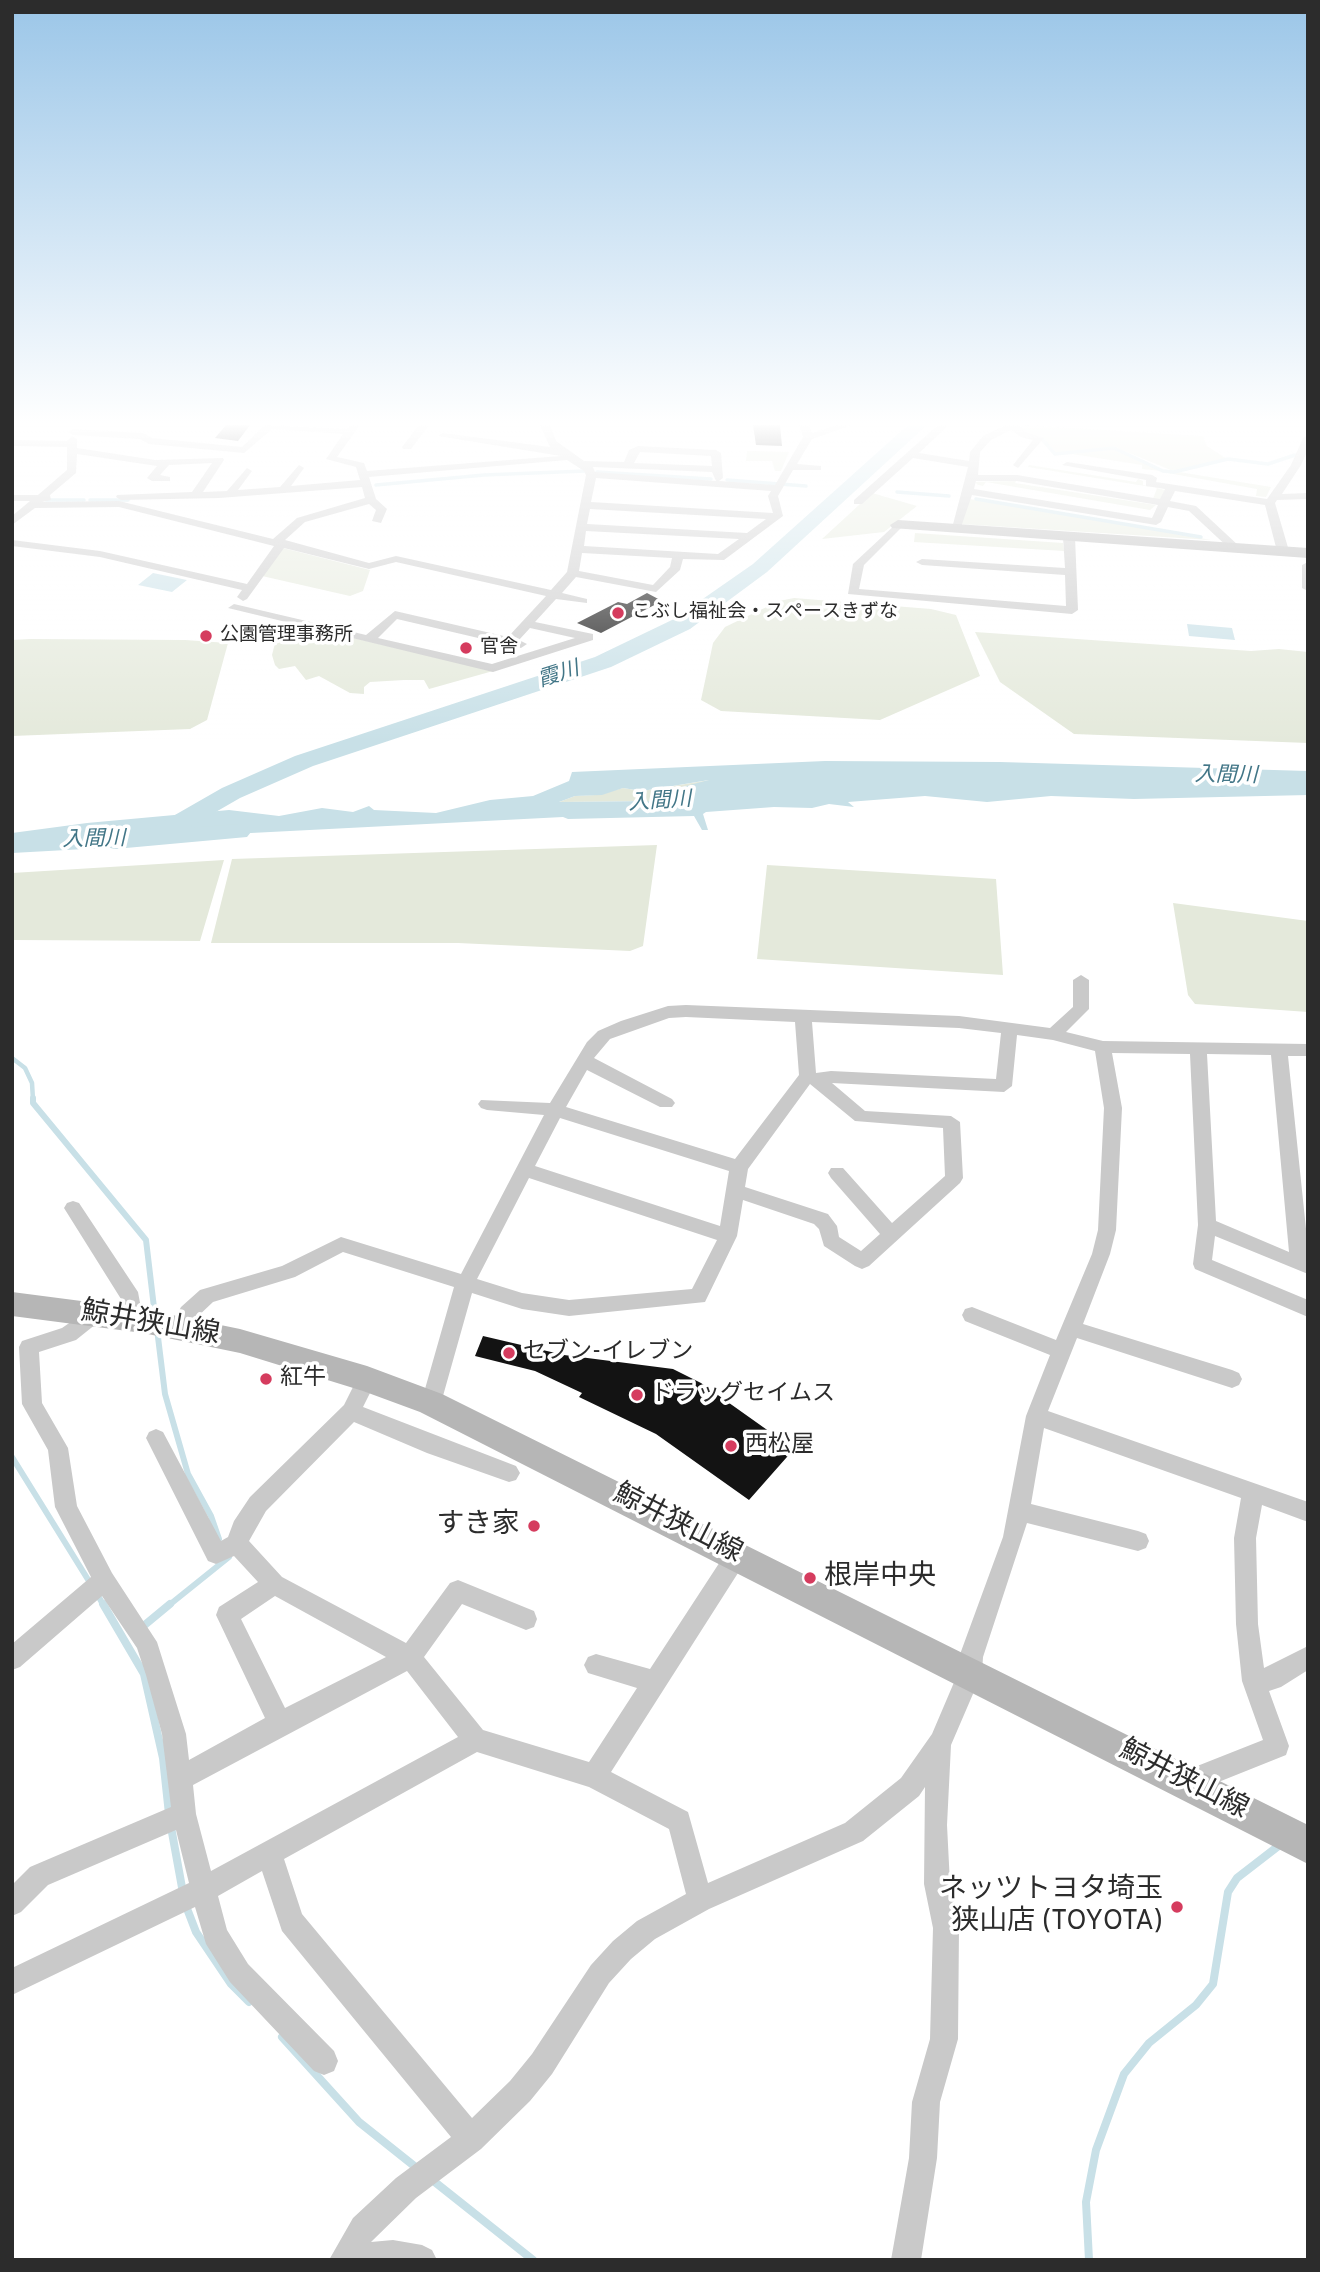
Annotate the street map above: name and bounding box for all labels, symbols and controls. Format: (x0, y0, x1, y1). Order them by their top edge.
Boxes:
place label: こぶし福祉会・スペースきずな (632, 602, 898, 624)
marker: こぶし福祉会・スペースきずな (610, 605, 626, 621)
place label: 公園管理事務所 (220, 625, 353, 647)
marker: 公園管理事務所 (198, 628, 214, 644)
place label: 官舎 (480, 637, 518, 659)
marker: 官舎 (458, 640, 474, 656)
water label: 霞川 (535, 658, 583, 694)
water label: 入間川 (1194, 764, 1258, 790)
water label: 入間川 (628, 788, 692, 818)
water label: 入間川 (62, 828, 126, 854)
street label: 鯨井狭山線 (78, 1296, 222, 1354)
place label: セブン-イレブン (523, 1339, 693, 1367)
marker: セブン-イレブン (501, 1345, 517, 1361)
place label: 紅牛 (280, 1365, 326, 1393)
marker: 紅牛 (258, 1371, 274, 1387)
place label: ドラッグセイムス (651, 1381, 835, 1409)
marker: ドラッグセイムス (629, 1387, 645, 1403)
place label: 西松屋 (745, 1432, 814, 1460)
marker: 西松屋 (723, 1438, 739, 1454)
street label: 鯨井狭山線 (607, 1478, 747, 1572)
place label: すき家 (436, 1509, 520, 1543)
marker: すき家 (526, 1518, 542, 1534)
place label: 根岸中央 (824, 1561, 936, 1595)
marker: 根岸中央 (802, 1570, 818, 1586)
street label: 鯨井狭山線 (1113, 1734, 1253, 1828)
place label: ネッツトヨタ埼玉 狭山店 (TOYOTA) (939, 1874, 1163, 1940)
marker: ネッツトヨタ埼玉 狭山店 (TOYOTA) (1169, 1899, 1185, 1915)

